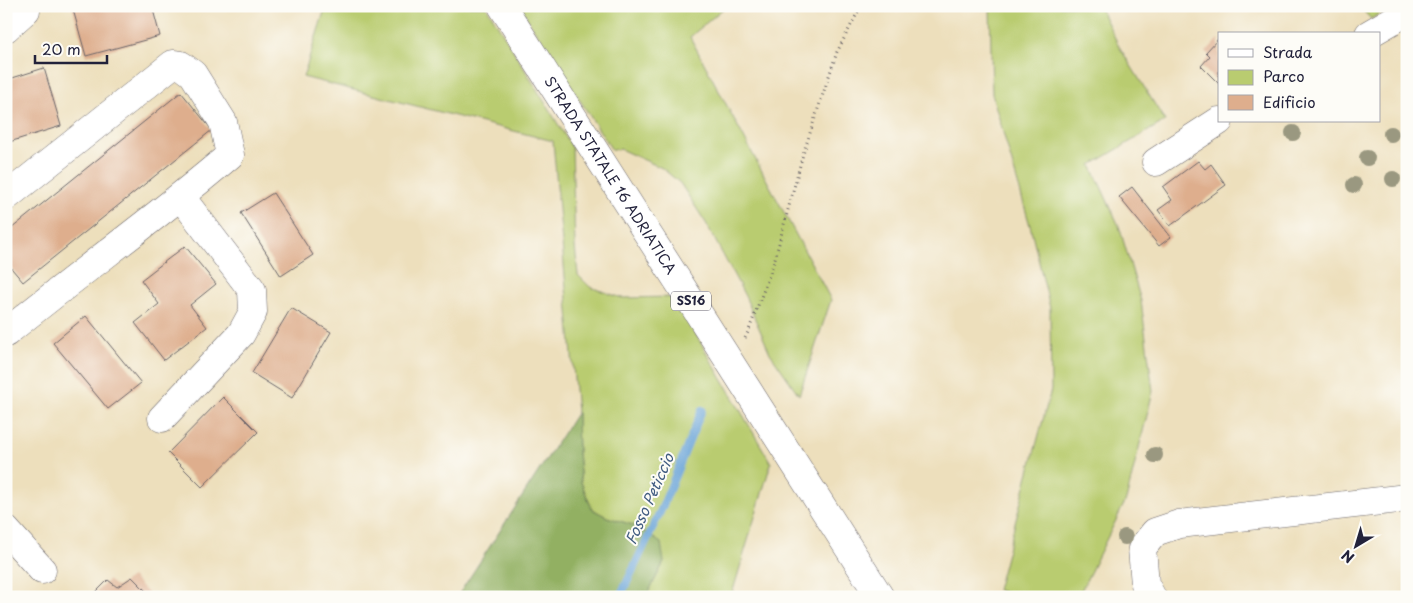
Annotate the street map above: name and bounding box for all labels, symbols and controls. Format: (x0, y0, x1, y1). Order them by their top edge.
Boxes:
scale bar (35, 32, 108, 64)
legend (1218, 32, 1380, 122)
text: 20 m (42, 37, 81, 60)
text: Strada (1263, 40, 1313, 63)
text: Parco (1263, 64, 1305, 87)
street label: STRADA STATALE 16 ADRIATICA (540, 72, 682, 278)
text: Edificio (1263, 90, 1316, 113)
road number: SS16 (671, 292, 711, 310)
water label: Fosso Peticcio (618, 449, 679, 547)
north arrow (1330, 520, 1380, 570)
text: N (1337, 545, 1359, 568)

